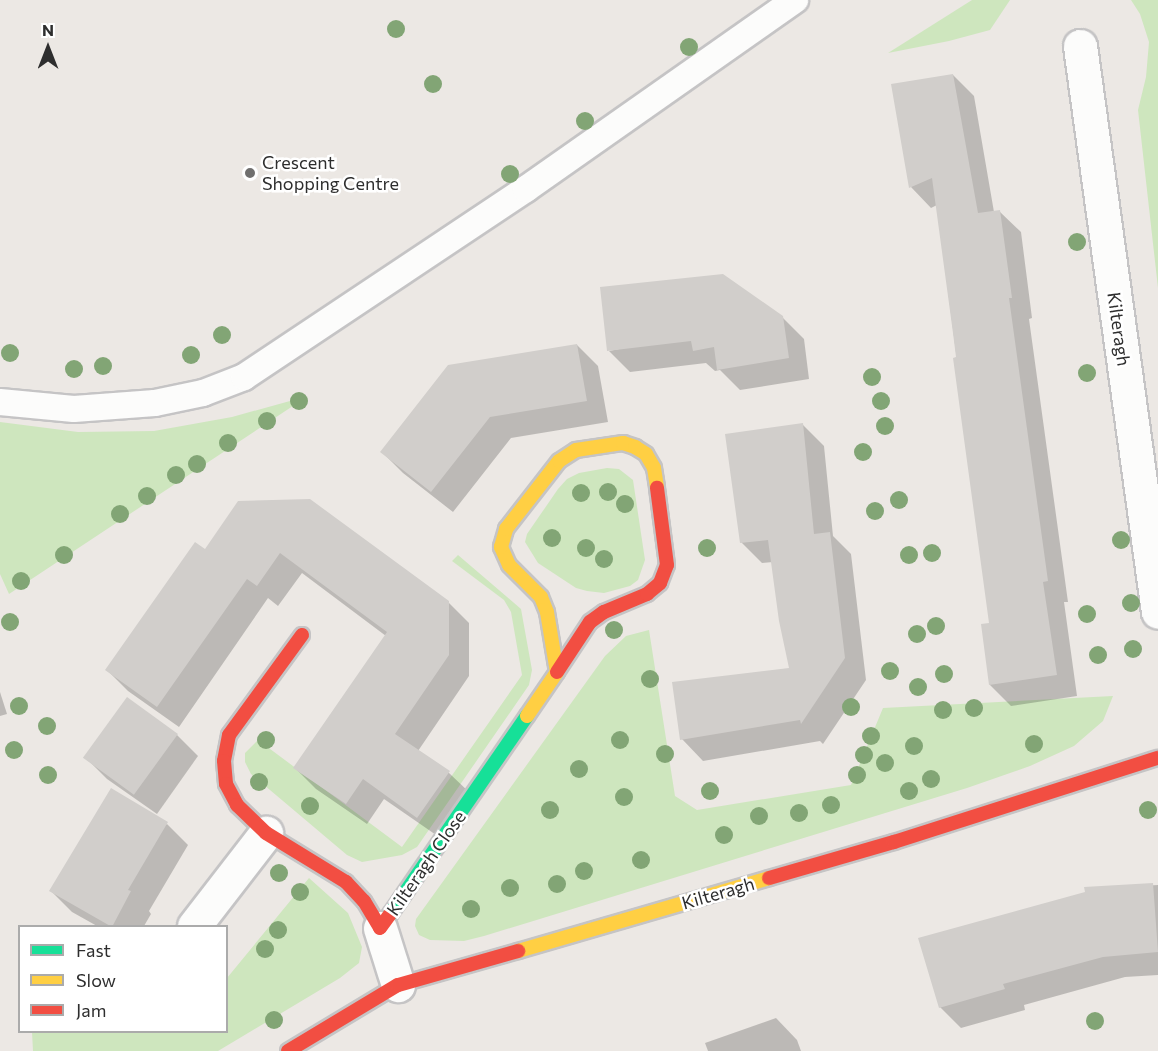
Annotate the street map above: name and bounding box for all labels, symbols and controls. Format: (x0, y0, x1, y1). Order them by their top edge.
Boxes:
north arrow (18, 18, 78, 78)
text: N (42, 20, 54, 39)
place label: Crescent Shopping Centre (262, 152, 399, 195)
marker: Crescent Shopping Centre (243, 166, 257, 180)
street label: Kilteragh (1103, 291, 1135, 367)
street label: Kilteragh Close (382, 806, 470, 920)
street label: Kilteragh (679, 872, 757, 914)
legend (18, 925, 228, 1033)
text: Fast (76, 939, 111, 961)
text: Slow (76, 969, 116, 991)
text: Jam (76, 999, 106, 1021)

